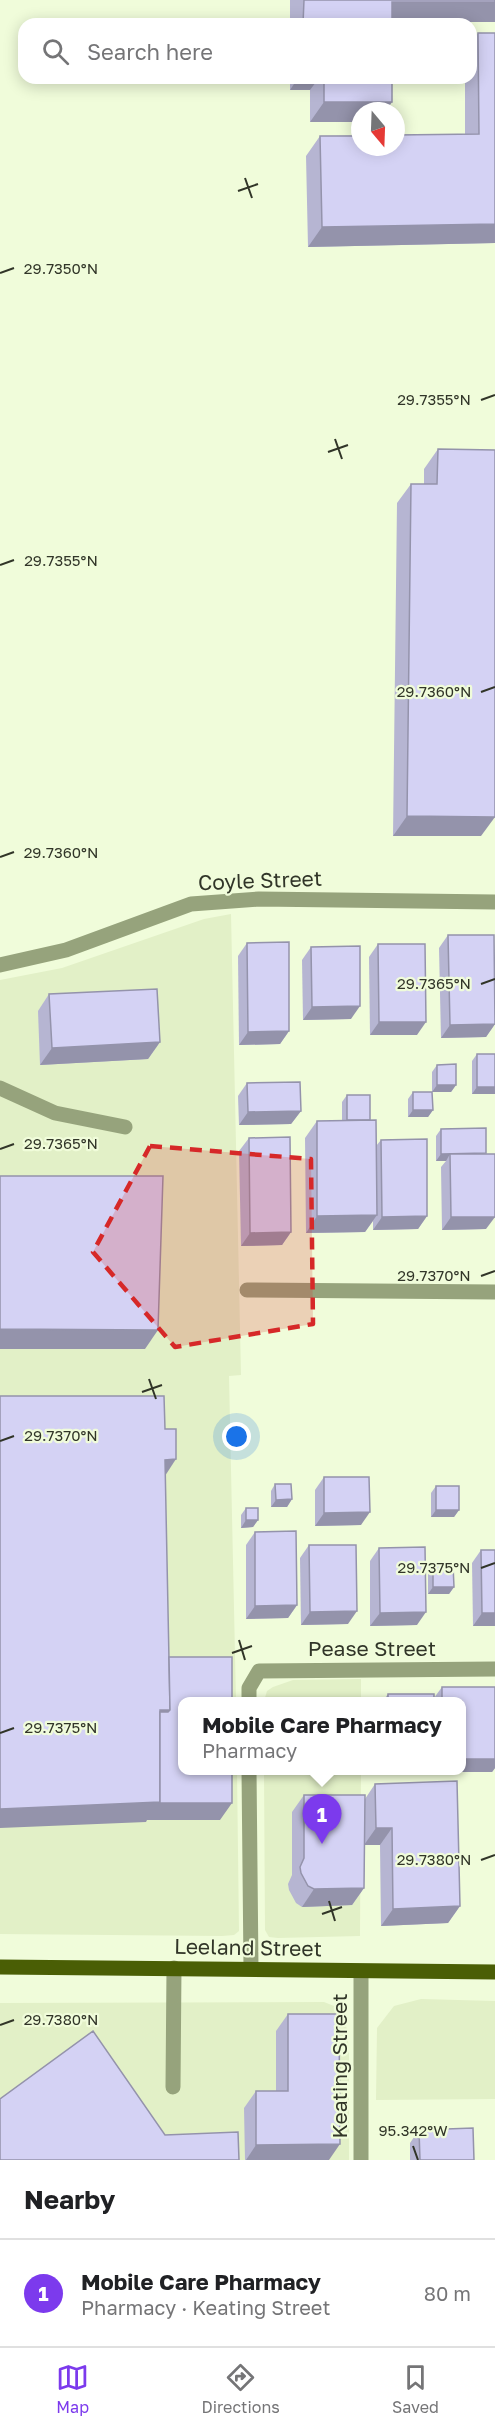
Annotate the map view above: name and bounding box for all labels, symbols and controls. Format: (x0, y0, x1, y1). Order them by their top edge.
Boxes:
search box (18, 18, 477, 84)
icon: search (39, 35, 72, 68)
text: Search here (87, 38, 213, 65)
north arrow (351, 102, 405, 156)
text: 29.7350°N (24, 259, 98, 277)
text: 29.7355°N (397, 390, 471, 408)
text: 29.7355°N (24, 551, 98, 569)
text: 29.7360°N (397, 682, 471, 700)
text: 29.7360°N (24, 843, 98, 861)
street label: Coyle Street (197, 865, 323, 895)
text: 29.7365°N (397, 974, 471, 992)
text: 29.7365°N (24, 1134, 98, 1152)
text: 29.7370°N (397, 1266, 471, 1284)
your location (222, 1422, 251, 1451)
text: 29.7370°N (24, 1426, 98, 1444)
text: 29.7375°N (398, 1558, 470, 1576)
street label: Pease Street (308, 1635, 436, 1661)
popup (178, 1697, 466, 1775)
text: Mobile Care Pharmacy (202, 1711, 442, 1738)
text: 29.7375°N (25, 1718, 97, 1736)
text: Pharmacy (202, 1738, 297, 1762)
pin: 1 (302, 1794, 342, 1844)
text: 29.7380°N (397, 1850, 471, 1868)
street label: Leeland Street (174, 1933, 322, 1961)
street label: Keating Street (326, 1993, 352, 2139)
text: 29.7380°N (24, 2010, 98, 2028)
text: 95.342°W (378, 2121, 448, 2139)
text: Nearby (24, 2184, 115, 2215)
text: Mobile Care Pharmacy (81, 2268, 321, 2295)
text: 1 (38, 2281, 49, 2305)
text: 80 m (424, 2281, 471, 2305)
text: Pharmacy · Keating Street (81, 2295, 330, 2319)
tab: Map (56, 2361, 89, 2417)
tab: Directions (202, 2361, 280, 2417)
tab: Saved (392, 2361, 439, 2417)

